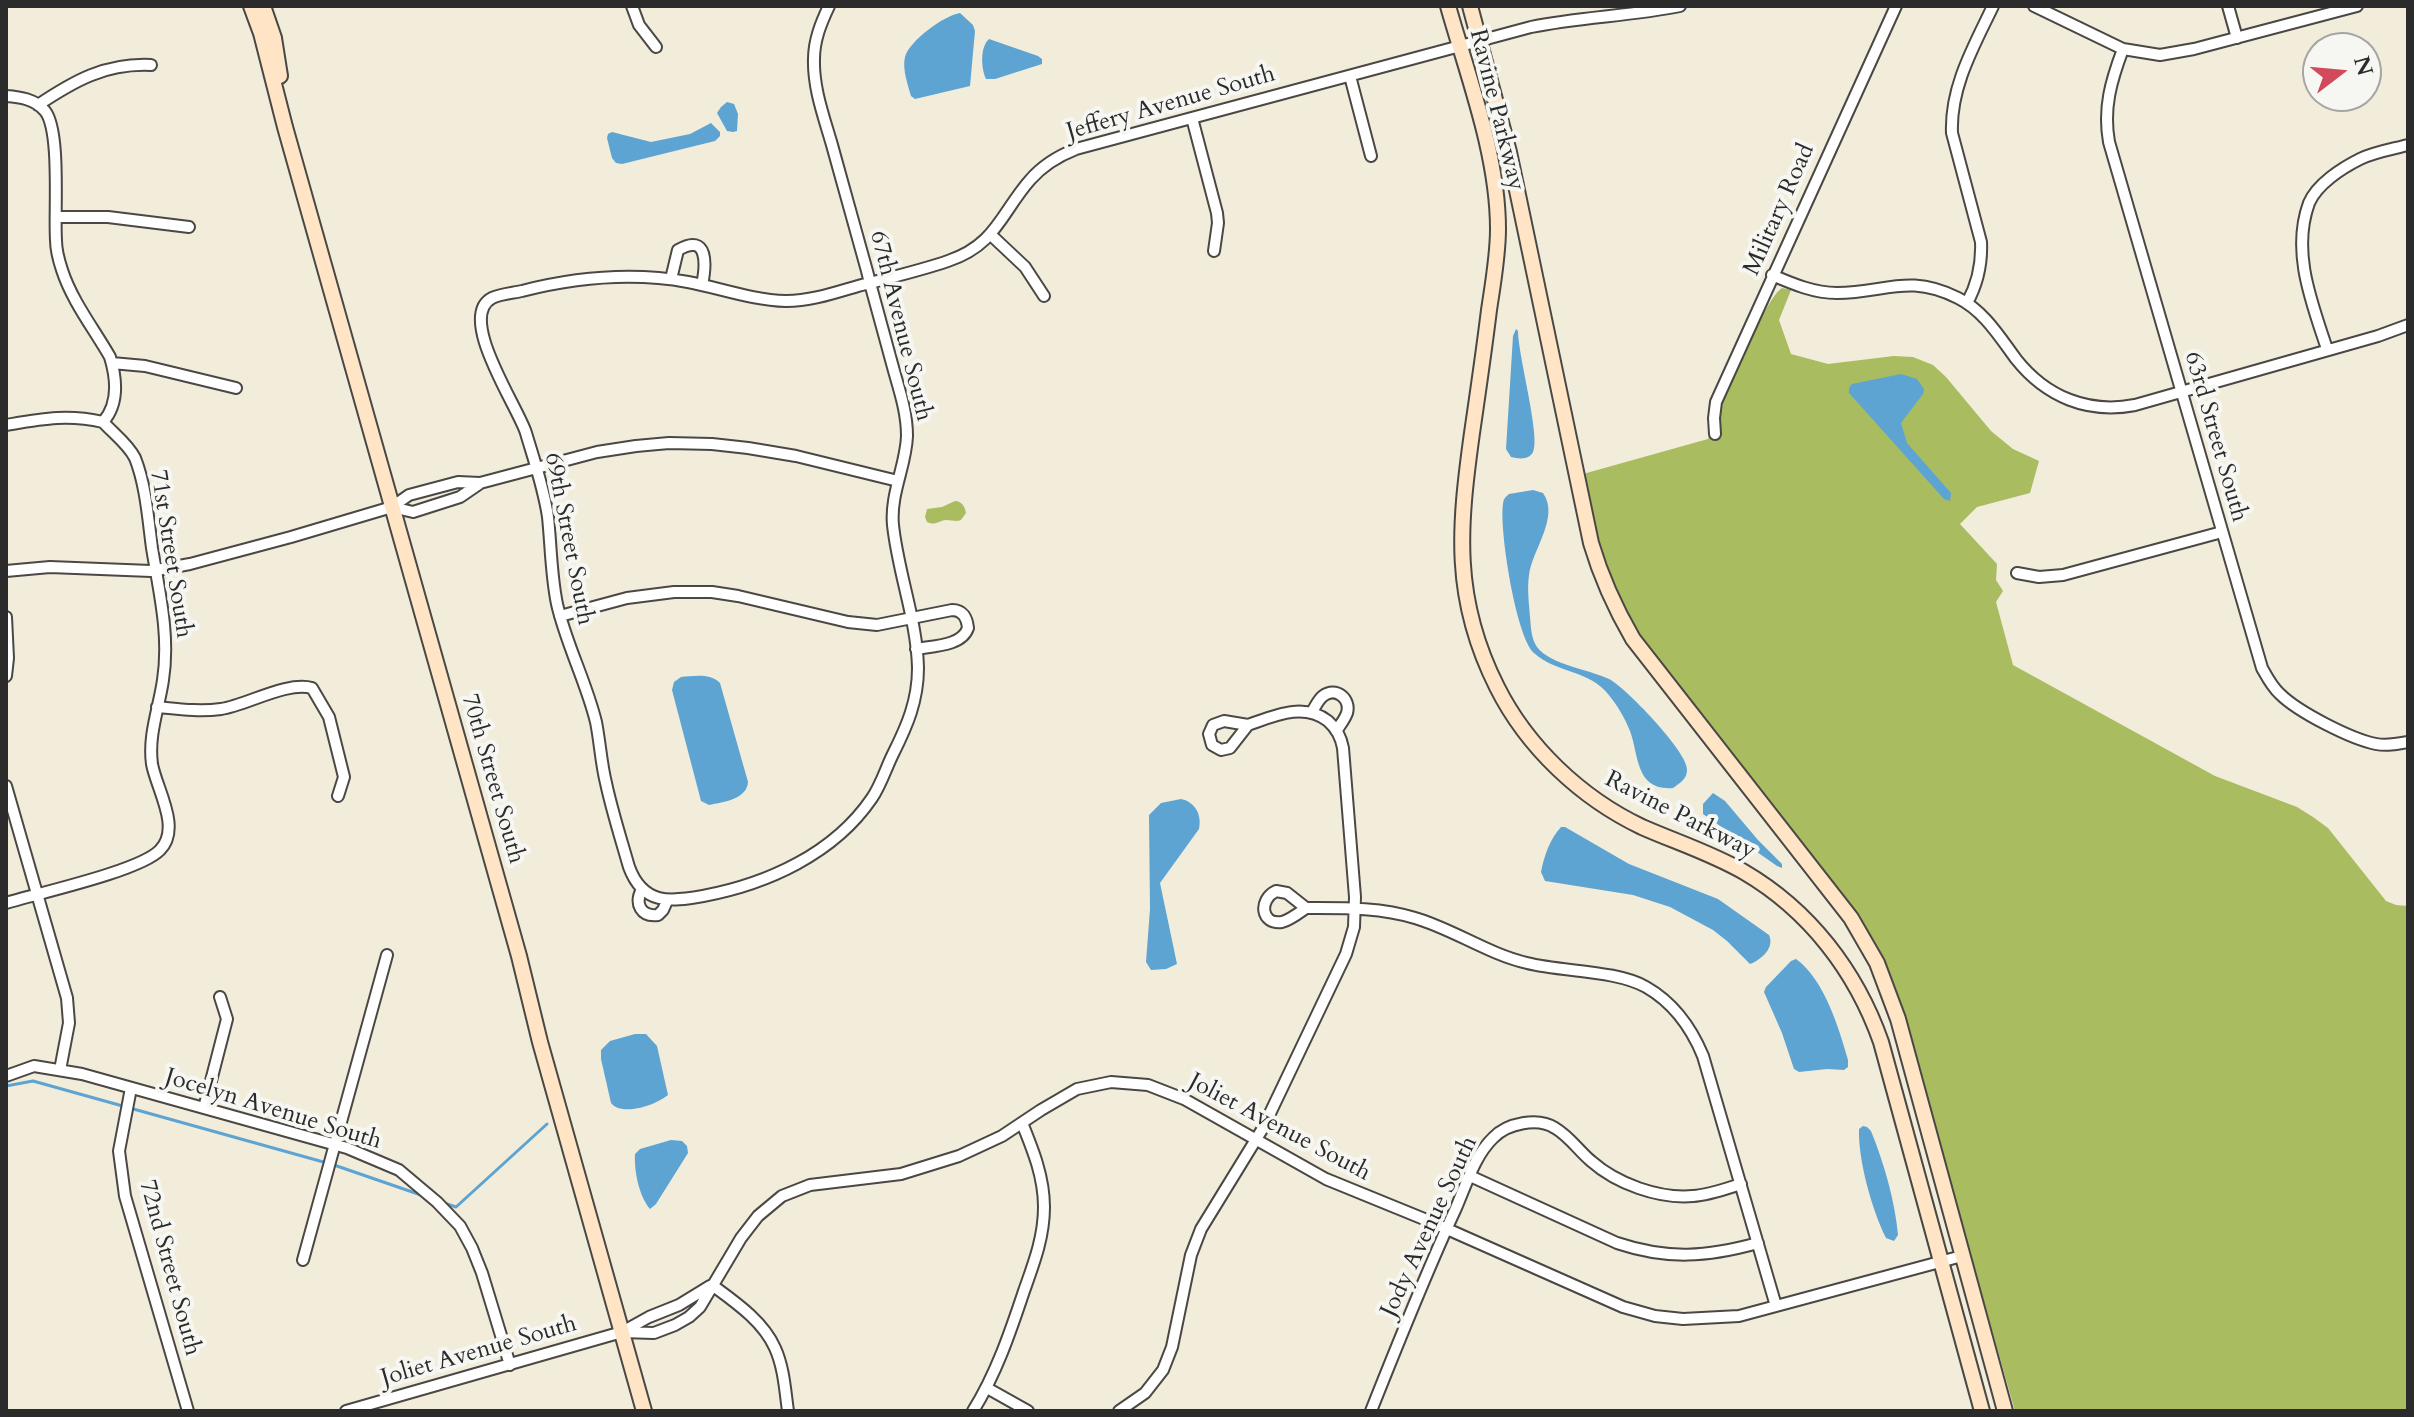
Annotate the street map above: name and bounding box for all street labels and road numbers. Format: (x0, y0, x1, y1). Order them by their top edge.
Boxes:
street label: Ravine Parkway (1462, 26, 1530, 194)
street label: Jeffery Avenue South (1064, 60, 1278, 148)
street label: Military Road (1738, 140, 1822, 280)
street label: 67th Avenue South (862, 228, 938, 424)
street label: 63rd Street South (2177, 349, 2253, 525)
street label: 69th Street South (537, 450, 599, 628)
street label: 71st Street South (143, 468, 197, 640)
street label: 70th Street South (454, 691, 530, 867)
street label: Ravine Parkway (1600, 766, 1760, 866)
street label: Jocelyn Avenue South (161, 1063, 385, 1157)
street label: Joliet Avenue South (1183, 1068, 1375, 1188)
street label: Jody Avenue South (1375, 1132, 1485, 1322)
street label: 72nd Street South (132, 1177, 206, 1359)
street label: Joliet Avenue South (378, 1310, 580, 1394)

